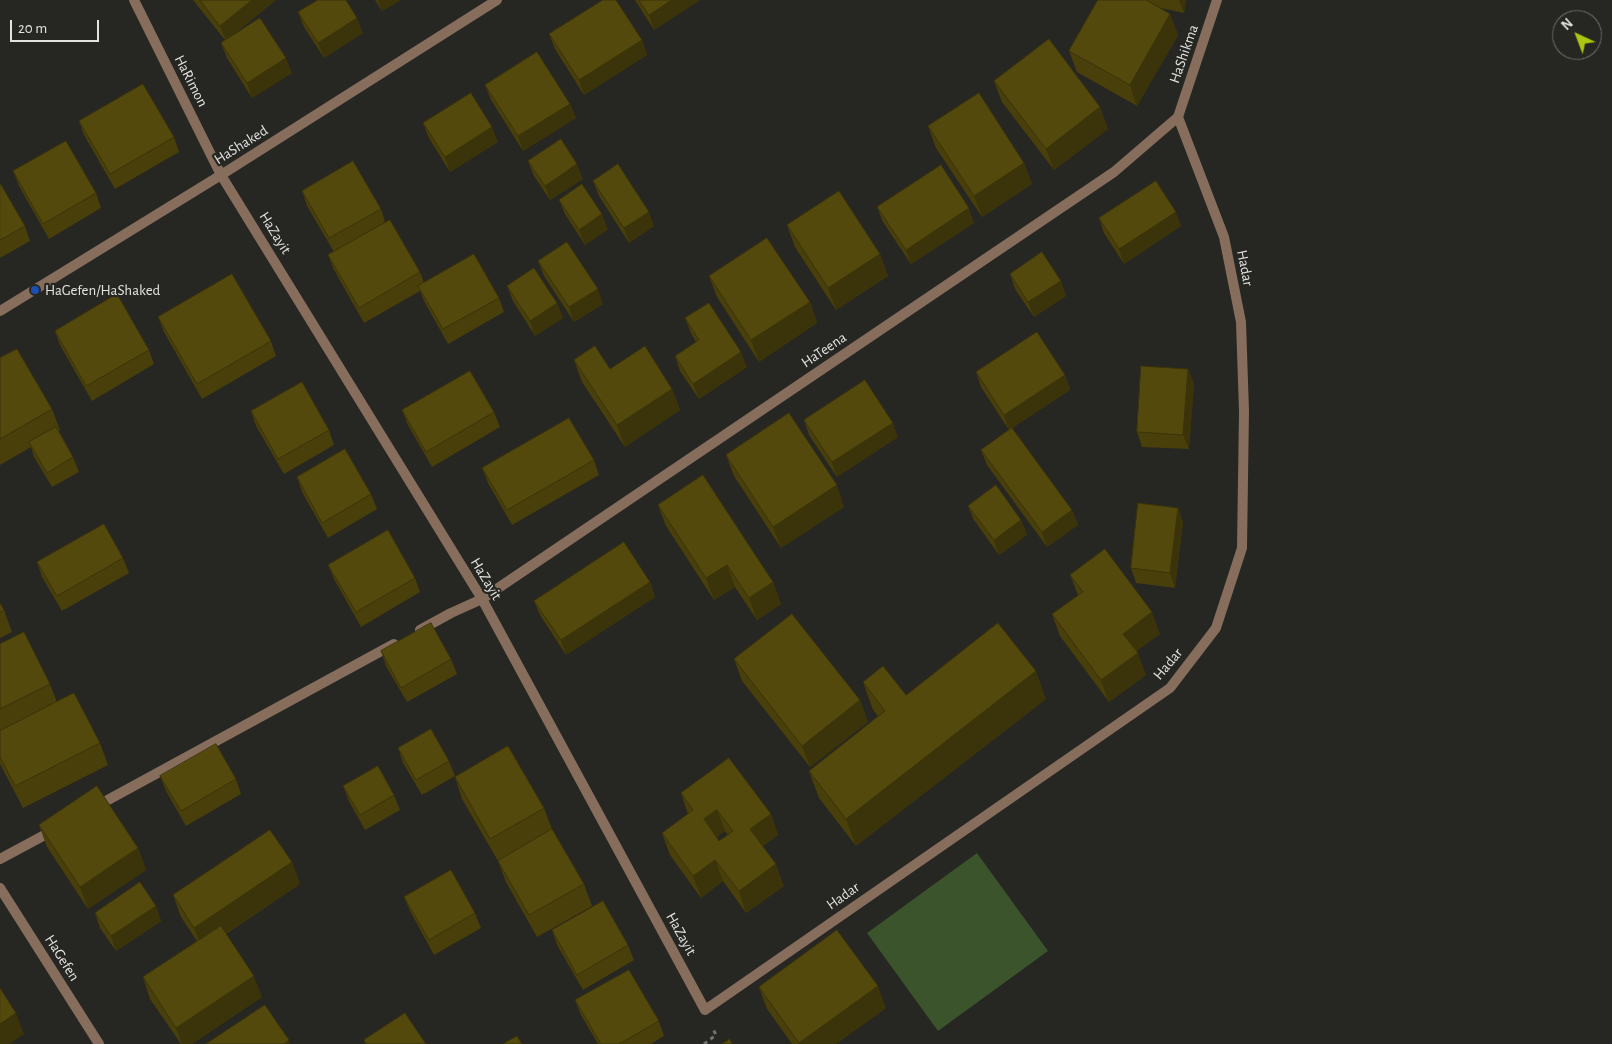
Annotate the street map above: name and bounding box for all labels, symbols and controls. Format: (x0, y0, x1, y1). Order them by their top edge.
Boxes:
scale bar (12, 10, 101, 42)
north arrow (1552, 10, 1602, 60)
text: N (1559, 16, 1576, 33)
text: 20 m (18, 21, 47, 36)
street label: HaShikma (1166, 22, 1202, 86)
street label: HaRimon (170, 52, 212, 110)
street label: HaShaked (211, 122, 271, 168)
street label: HaZayit (255, 209, 295, 257)
street label: Hadar (1233, 248, 1257, 288)
place label: HaGefen/HaShaked (45, 281, 160, 299)
marker: HaGefen/HaShaked (29, 284, 41, 296)
street label: HaTeena (798, 328, 850, 372)
street label: HaZayit (466, 554, 506, 604)
street label: Hadar (1149, 644, 1187, 684)
street label: Hadar (823, 878, 863, 914)
street label: HaZayit (662, 909, 700, 959)
street label: HaGefen (41, 932, 83, 984)

